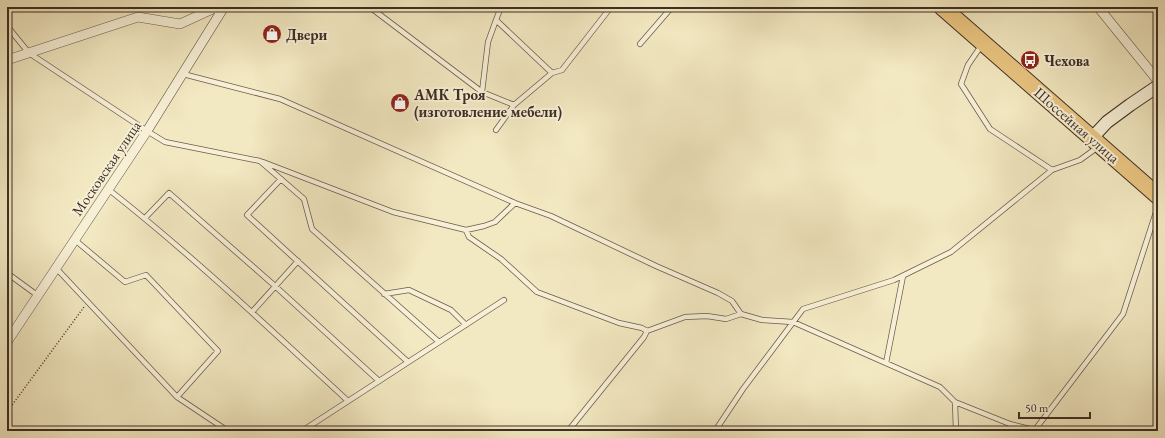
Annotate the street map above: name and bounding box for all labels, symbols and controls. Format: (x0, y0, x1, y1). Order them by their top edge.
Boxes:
shop icon: Двери (261, 23, 283, 45)
place label: Двери (286, 25, 328, 44)
bus stop icon: Чехова (1019, 49, 1041, 71)
place label: Чехова (1044, 51, 1090, 70)
street label: Шоссейная улица (1030, 83, 1124, 167)
place label: АМК Троя (изготовление мебели) (413, 85, 562, 121)
shop icon: АМК Троя (изготовление мебели) (389, 92, 411, 114)
street label: Московская улица (67, 117, 145, 219)
scale bar (1019, 394, 1090, 420)
text: 50 m (1025, 400, 1049, 416)

